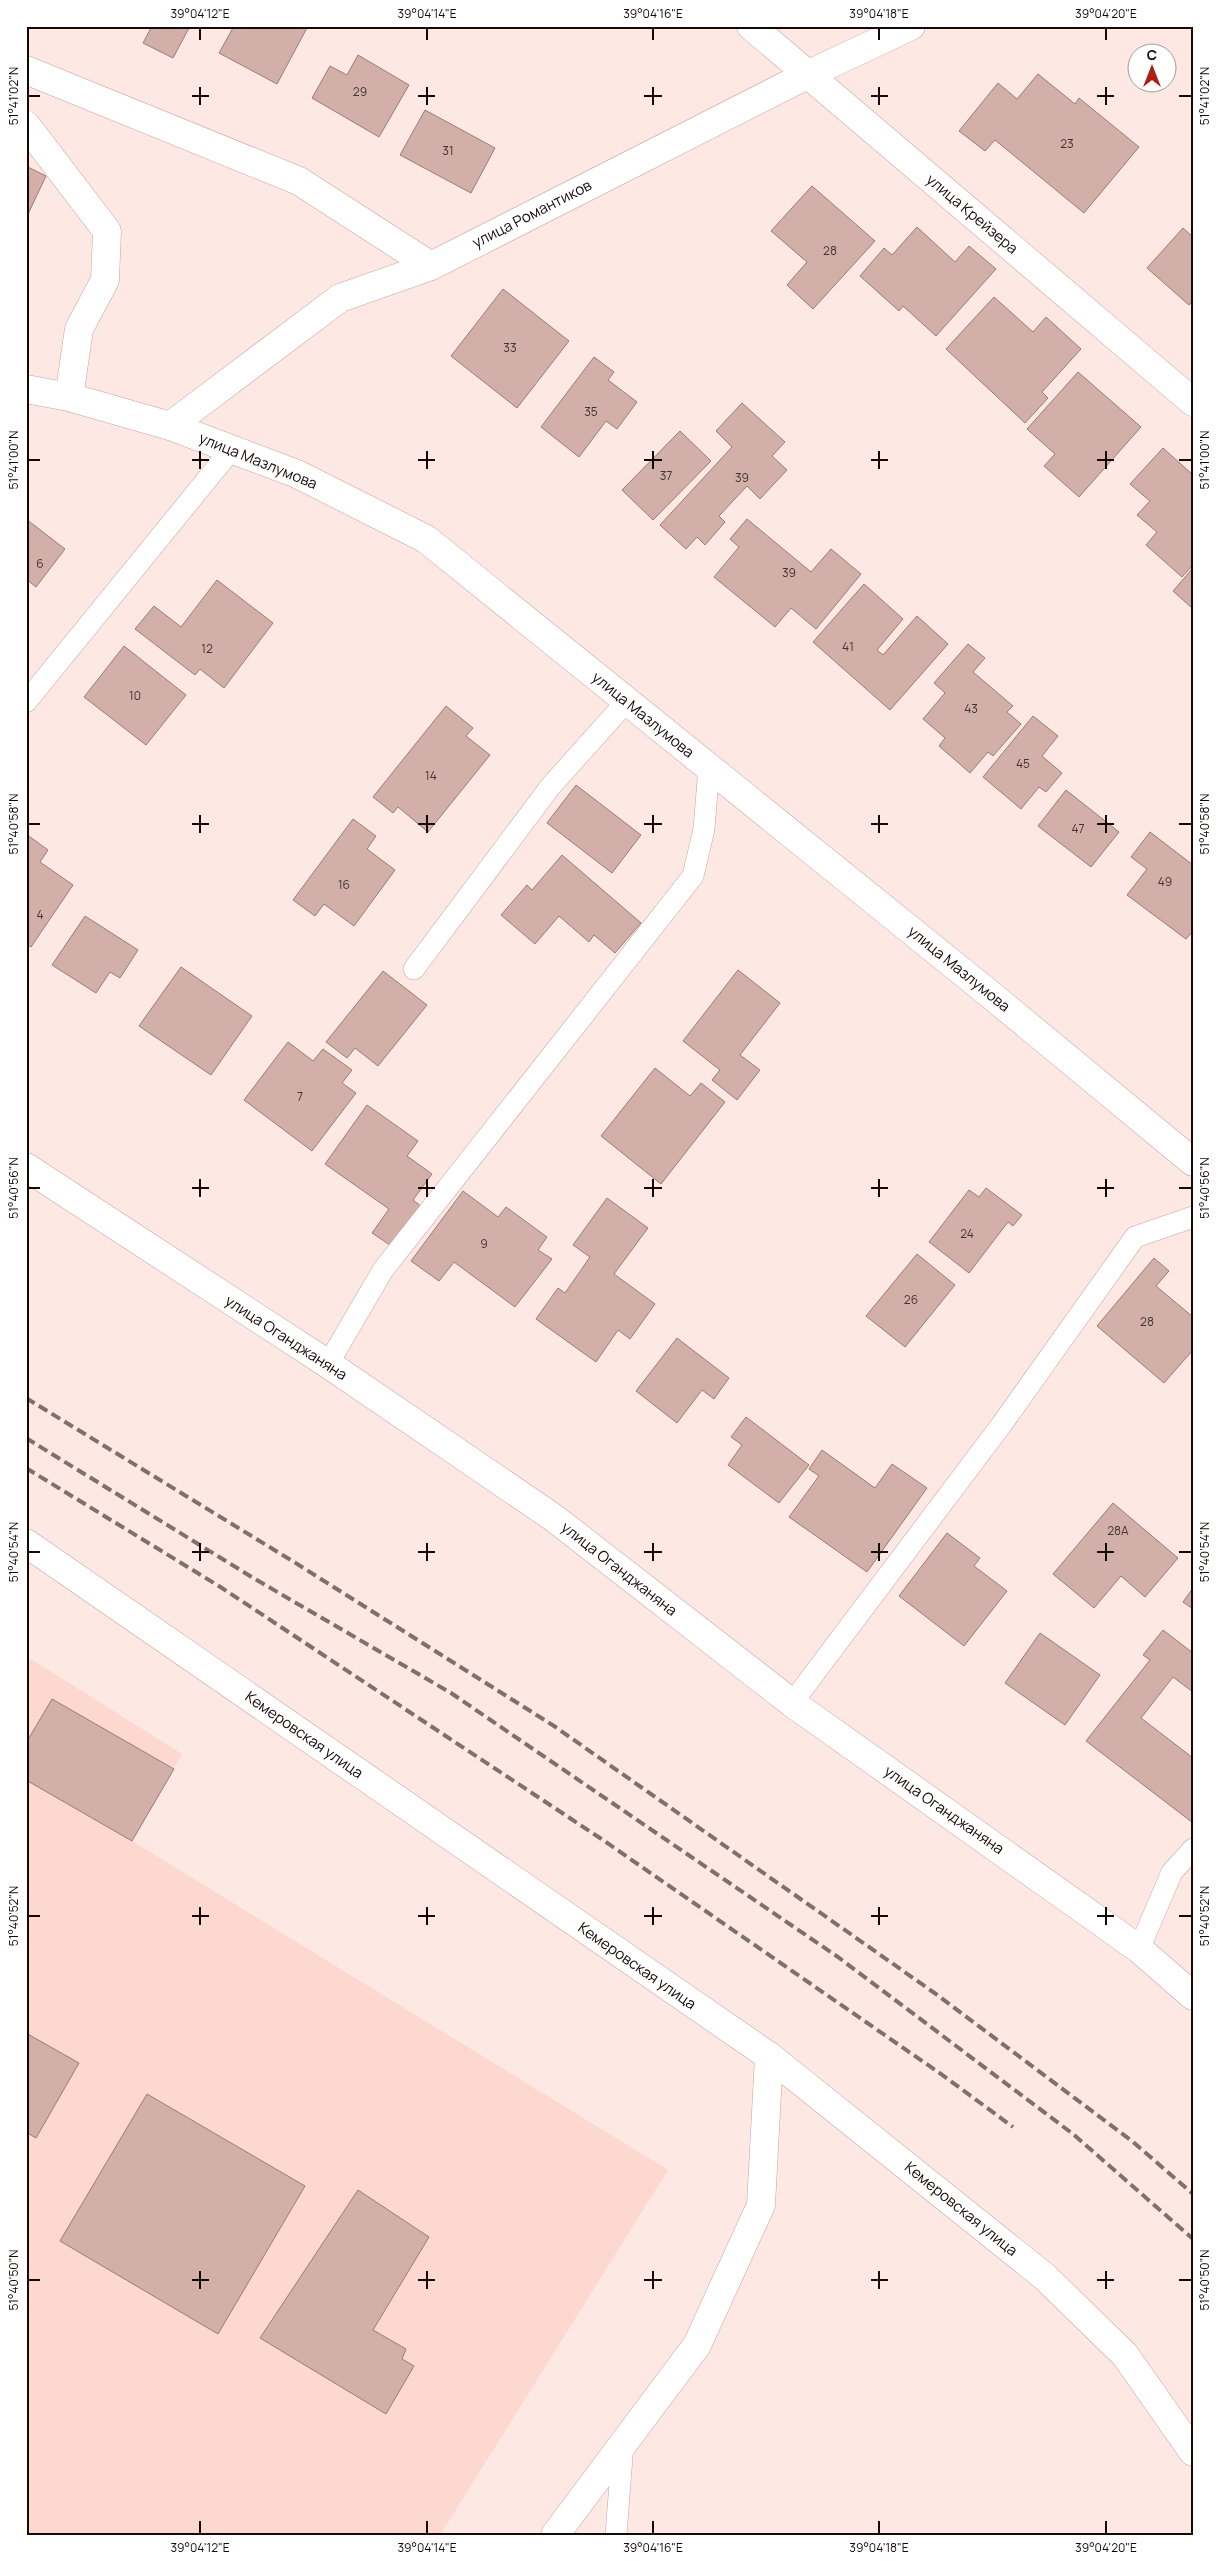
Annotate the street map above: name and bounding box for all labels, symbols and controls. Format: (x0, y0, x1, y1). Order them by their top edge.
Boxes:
text: 39°04'12"E (170, 5, 230, 22)
text: 39°04'14"E (397, 5, 457, 22)
text: 39°04'16"E (623, 5, 683, 22)
text: 39°04'18"E (849, 5, 909, 22)
text: 39°04'20"E (1075, 5, 1137, 22)
north arrow (1126, 42, 1176, 92)
text: С (1147, 45, 1157, 64)
text: 51°41'02"N (5, 67, 22, 125)
text: 51°41'02"N (1196, 67, 1213, 125)
house number: 29 (353, 83, 367, 100)
house number: 23 (1060, 135, 1074, 152)
house number: 31 (442, 142, 454, 159)
street label: улица Крейзера (922, 169, 1023, 258)
street label: улица Романтиков (469, 174, 595, 253)
house number: 28 (823, 242, 837, 259)
house number: 33 (503, 339, 517, 356)
house number: 35 (584, 403, 598, 420)
street label: улица Мазлумова (196, 427, 321, 494)
text: 51°41'00"N (5, 431, 22, 489)
text: 51°41'00"N (1196, 431, 1213, 489)
house number: 37 (660, 467, 672, 484)
house number: 39 (735, 469, 749, 486)
house number: 6 (36, 555, 44, 572)
house number: 39 (782, 564, 796, 581)
house number: 41 (842, 638, 854, 655)
house number: 12 (201, 640, 213, 657)
street label: улица Мазлумова (588, 667, 699, 762)
house number: 10 (129, 687, 141, 704)
house number: 43 (964, 700, 978, 717)
house number: 45 (1016, 755, 1030, 772)
house number: 14 (425, 767, 437, 784)
text: 51°40'58"N (5, 794, 22, 854)
text: 51°40'58"N (1196, 794, 1213, 854)
house number: 47 (1071, 820, 1085, 837)
house number: 49 (1158, 873, 1172, 890)
house number: 16 (338, 876, 350, 893)
house number: 4 (36, 906, 44, 923)
street label: улица Мазлумова (904, 921, 1015, 1016)
house number: 7 (297, 1088, 303, 1105)
text: 51°40'56"N (5, 1157, 22, 1219)
text: 51°40'56"N (1196, 1157, 1213, 1219)
house number: 24 (960, 1225, 974, 1242)
house number: 9 (480, 1235, 488, 1252)
street label: улица Оганджаняна (221, 1290, 352, 1385)
house number: 26 (904, 1291, 918, 1308)
house number: 28 (1140, 1313, 1154, 1330)
street label: улица Оганджаняна (557, 1517, 682, 1621)
text: 51°40'54"N (5, 1522, 22, 1582)
house number: 28А (1107, 1522, 1129, 1539)
text: 51°40'54"N (1196, 1522, 1213, 1582)
street label: Кемеровская улица (241, 1686, 368, 1783)
street label: улица Оганджаняна (880, 1760, 1008, 1859)
text: 51°40'52"N (5, 1886, 22, 1946)
text: 51°40'52"N (1196, 1886, 1213, 1946)
street label: Кемеровская улица (574, 1917, 701, 2014)
street label: Кемеровская улица (900, 2157, 1022, 2261)
text: 51°40'50"N (5, 2249, 22, 2311)
text: 51°40'50"N (1196, 2249, 1213, 2311)
text: 39°04'12"E (170, 2539, 230, 2556)
text: 39°04'14"E (397, 2539, 457, 2556)
text: 39°04'16"E (623, 2539, 683, 2556)
text: 39°04'18"E (849, 2539, 909, 2556)
text: 39°04'20"E (1075, 2539, 1137, 2556)

